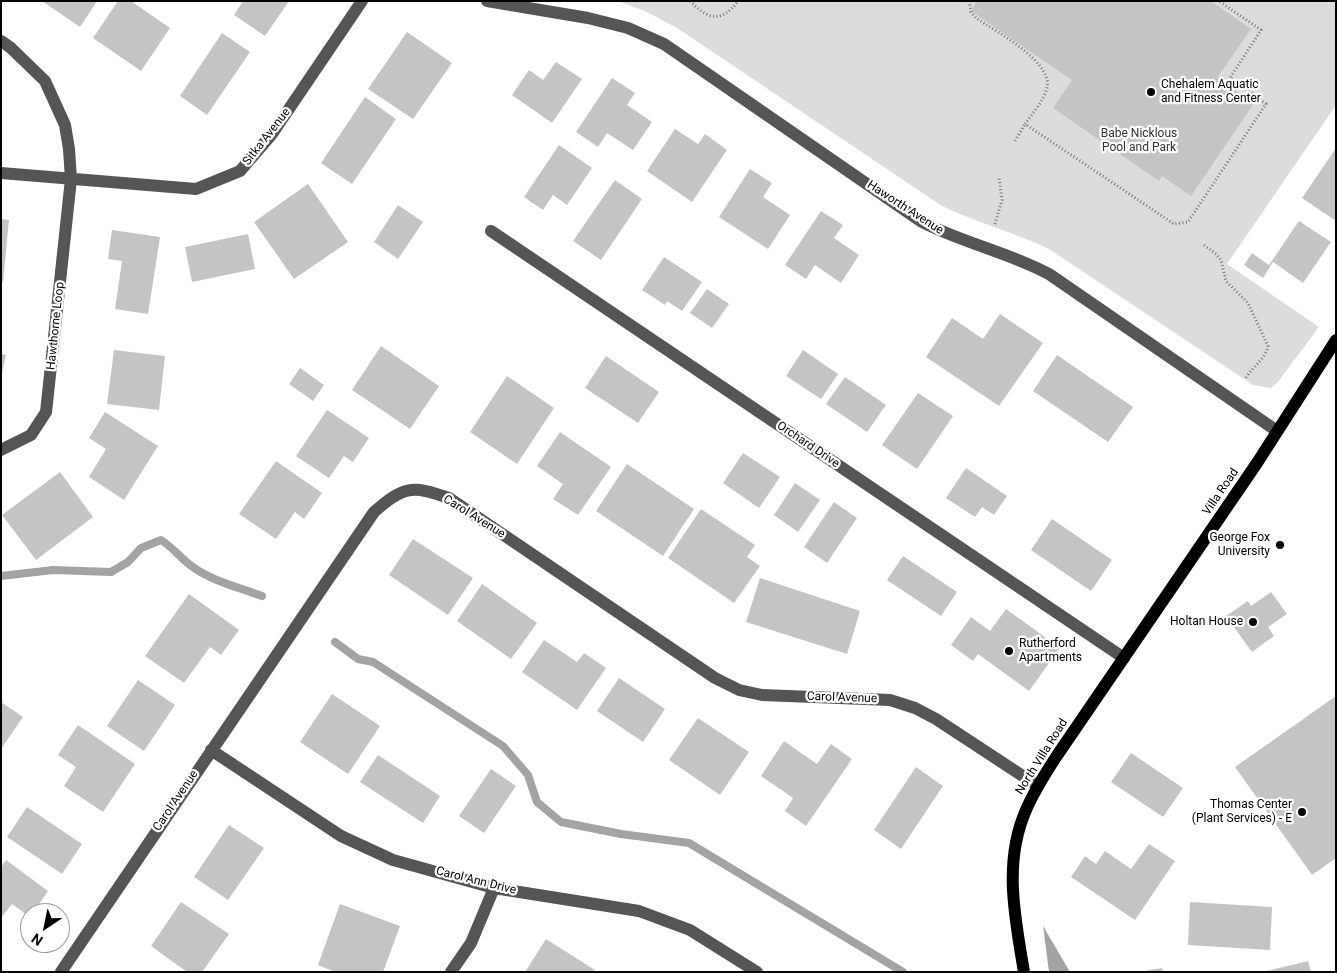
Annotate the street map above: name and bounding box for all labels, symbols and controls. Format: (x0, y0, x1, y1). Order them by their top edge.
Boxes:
place label: Chehalem Aquatic and Fitness Center (1161, 78, 1261, 106)
marker: Chehalem Aquatic and Fitness Center (1145, 86, 1157, 98)
street label: Sitka Avenue (240, 105, 294, 169)
park label: Babe Nicklous Pool and Park (1101, 127, 1177, 155)
street label: Haworth Avenue (864, 178, 946, 238)
street label: Hawthorne Loop (44, 281, 68, 371)
street label: Orchard Drive (774, 419, 842, 471)
street label: Villa Road (1200, 466, 1242, 518)
street label: Carol Avenue (440, 492, 508, 542)
place label: George Fox University (1209, 531, 1270, 559)
marker: George Fox University (1274, 539, 1286, 551)
place label: Holtan House (1170, 615, 1243, 629)
marker: Holtan House (1247, 616, 1259, 628)
place label: Rutherford Apartments (1019, 637, 1082, 665)
marker: Rutherford Apartments (1003, 645, 1015, 657)
street label: Carol Avenue (807, 690, 877, 706)
street label: North Villa Road (1013, 716, 1071, 798)
street label: Carol Avenue (150, 768, 202, 834)
place label: Thomas Center (Plant Services) - E (1192, 798, 1292, 826)
marker: Thomas Center (Plant Services) - E (1296, 806, 1308, 818)
street label: Carol Ann Drive (434, 864, 518, 898)
north arrow (20, 903, 70, 953)
text: N (29, 930, 46, 949)

